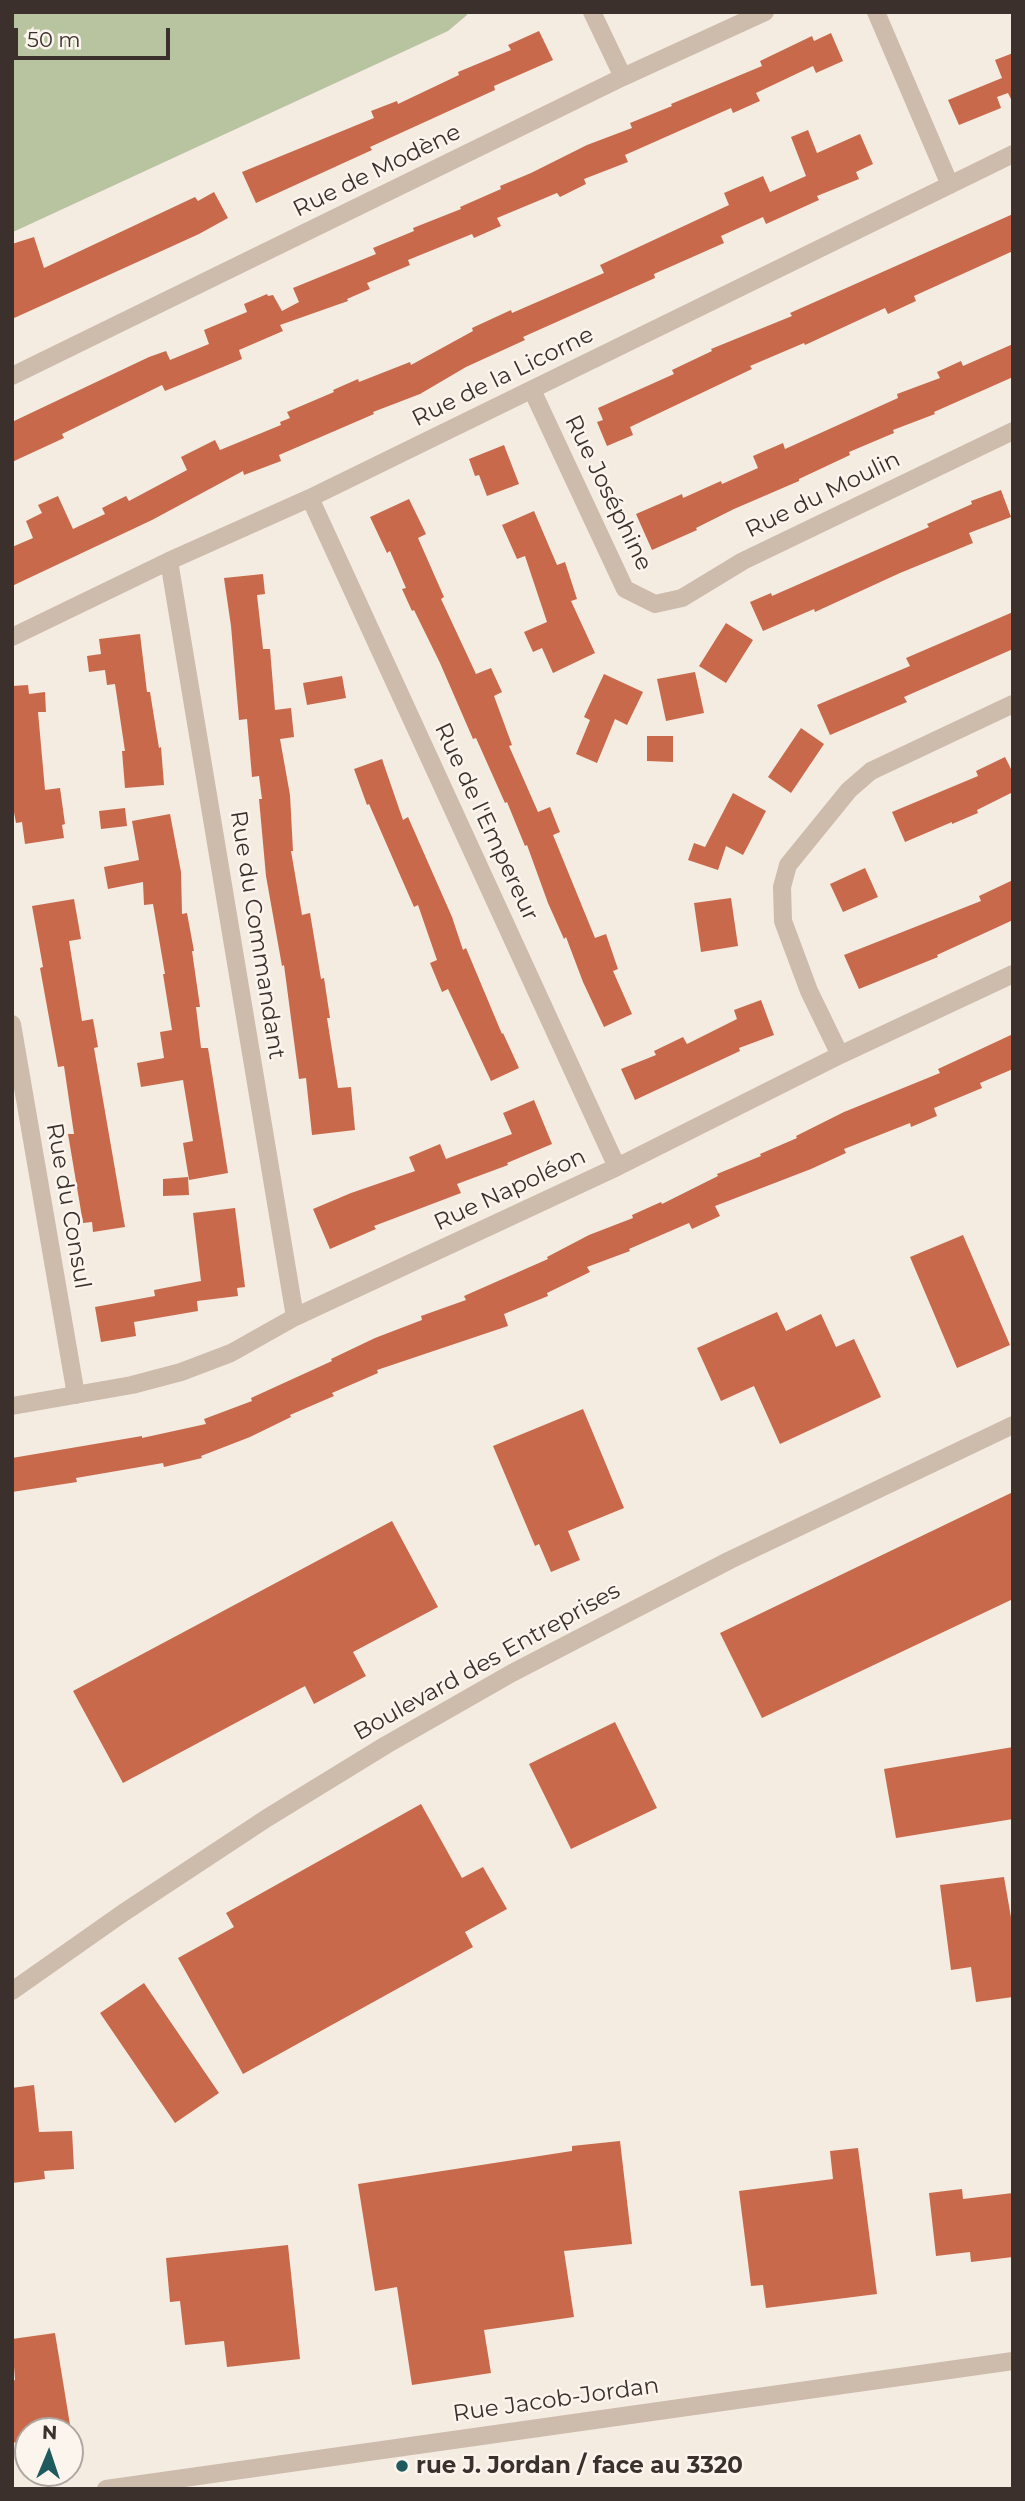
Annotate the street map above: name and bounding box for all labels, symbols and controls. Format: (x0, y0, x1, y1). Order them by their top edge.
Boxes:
scale bar (18, 14, 173, 58)
text: 50 m (27, 27, 81, 52)
street label: Rue de Modène (289, 119, 465, 223)
street label: Rue de la Licorne (408, 321, 598, 433)
street label: Rue Joséphine (558, 411, 658, 575)
street label: Rue du Moulin (741, 446, 905, 544)
street label: Rue de l'Empereur (428, 719, 544, 925)
street label: Rue du Commandant (224, 809, 290, 1061)
street label: Rue du Consul (40, 1121, 96, 1291)
street label: Rue Napoléon (430, 1143, 590, 1237)
street label: Boulevard des Entreprises (349, 1577, 625, 1747)
street label: Rue Jacob-Jordan (451, 2372, 661, 2428)
north arrow (14, 2417, 84, 2487)
text: N (42, 2421, 58, 2444)
place label: rue J. Jordan / face au 3320 (416, 2452, 743, 2480)
marker: rue J. Jordan / face au 3320 (394, 2458, 410, 2474)

